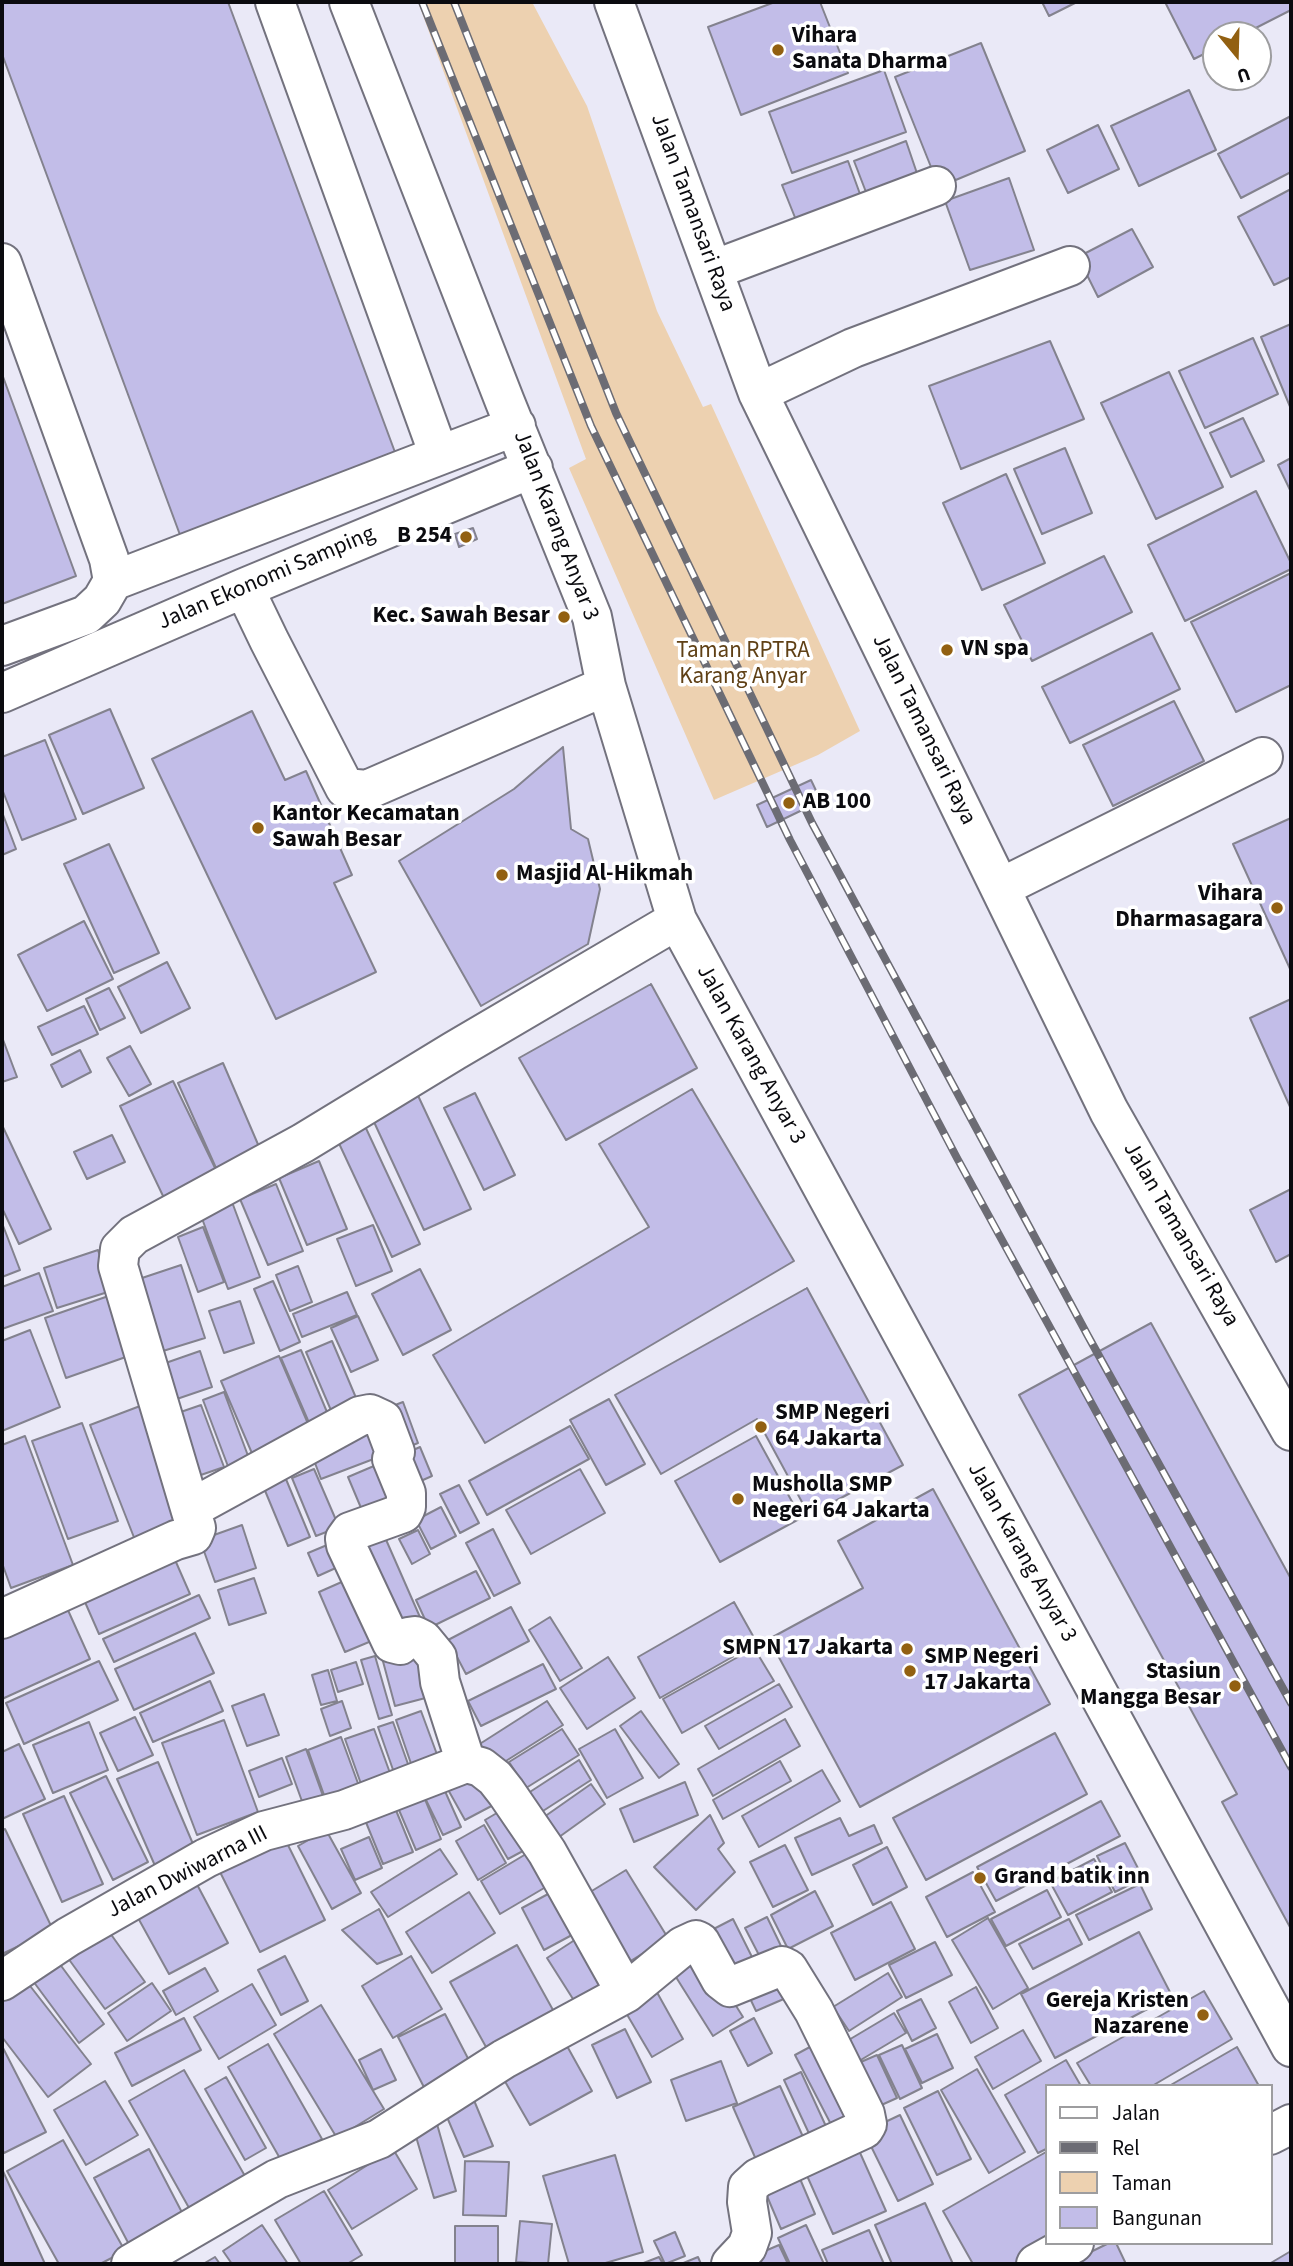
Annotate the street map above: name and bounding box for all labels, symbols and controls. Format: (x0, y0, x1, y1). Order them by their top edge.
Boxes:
north arrow (1202, 21, 1272, 91)
place label: Vihara Sanata Dharma (792, 23, 948, 77)
marker: Vihara Sanata Dharma (770, 42, 786, 58)
text: U (1233, 60, 1254, 89)
street label: Jalan Tamansari Raya (643, 110, 741, 316)
street label: Jalan Karang Anyar 3 (506, 427, 604, 625)
street label: Jalan Ekonomi Samping (155, 521, 379, 637)
place label: B 254 (397, 523, 452, 551)
marker: B 254 (458, 529, 474, 545)
place label: Kec. Sawah Besar (372, 603, 550, 631)
marker: Kec. Sawah Besar (556, 609, 572, 625)
street label: Jalan Tamansari Raya (865, 630, 981, 830)
place label: VN spa (961, 636, 1029, 664)
park label: Taman RPTRA Karang Anyar (676, 638, 810, 692)
marker: VN spa (939, 642, 955, 658)
place label: AB 100 (803, 789, 871, 817)
marker: AB 100 (781, 795, 797, 811)
place label: Kantor Kecamatan Sawah Besar (272, 801, 460, 855)
marker: Kantor Kecamatan Sawah Besar (250, 820, 266, 836)
place label: Masjid Al-Hikmah (516, 861, 693, 889)
marker: Masjid Al-Hikmah (494, 867, 510, 883)
place label: Vihara Dharmasagara (1115, 881, 1263, 935)
marker: Vihara Dharmasagara (1269, 900, 1285, 916)
street label: Jalan Karang Anyar 3 (689, 960, 811, 1150)
street label: Jalan Tamansari Raya (1116, 1138, 1244, 1332)
place label: SMP Negeri 64 Jakarta (775, 1400, 890, 1454)
marker: SMP Negeri 64 Jakarta (753, 1419, 769, 1435)
street label: Jalan Karang Anyar 3 (960, 1458, 1082, 1648)
place label: Musholla SMP Negeri 64 Jakarta (752, 1472, 930, 1526)
marker: Musholla SMP Negeri 64 Jakarta (730, 1491, 746, 1507)
place label: SMPN 17 Jakarta (722, 1635, 893, 1663)
marker: SMPN 17 Jakarta (899, 1641, 915, 1657)
place label: SMP Negeri 17 Jakarta (924, 1644, 1039, 1698)
place label: Stasiun Mangga Besar (1080, 1659, 1221, 1713)
marker: SMP Negeri 17 Jakarta (902, 1663, 918, 1679)
marker: Stasiun Mangga Besar (1227, 1678, 1243, 1694)
street label: Jalan Dwiwarna III (103, 1821, 273, 1925)
place label: Grand batik inn (994, 1864, 1150, 1892)
marker: Grand batik inn (972, 1870, 988, 1886)
place label: Gereja Kristen Nazarene (1046, 1988, 1189, 2042)
marker: Gereja Kristen Nazarene (1195, 2007, 1211, 2023)
legend (1044, 2084, 1272, 2245)
text: Jalan (1112, 2098, 1160, 2128)
text: Rel (1112, 2133, 1140, 2163)
text: Taman (1112, 2168, 1172, 2198)
text: Bangunan (1112, 2203, 1202, 2233)

